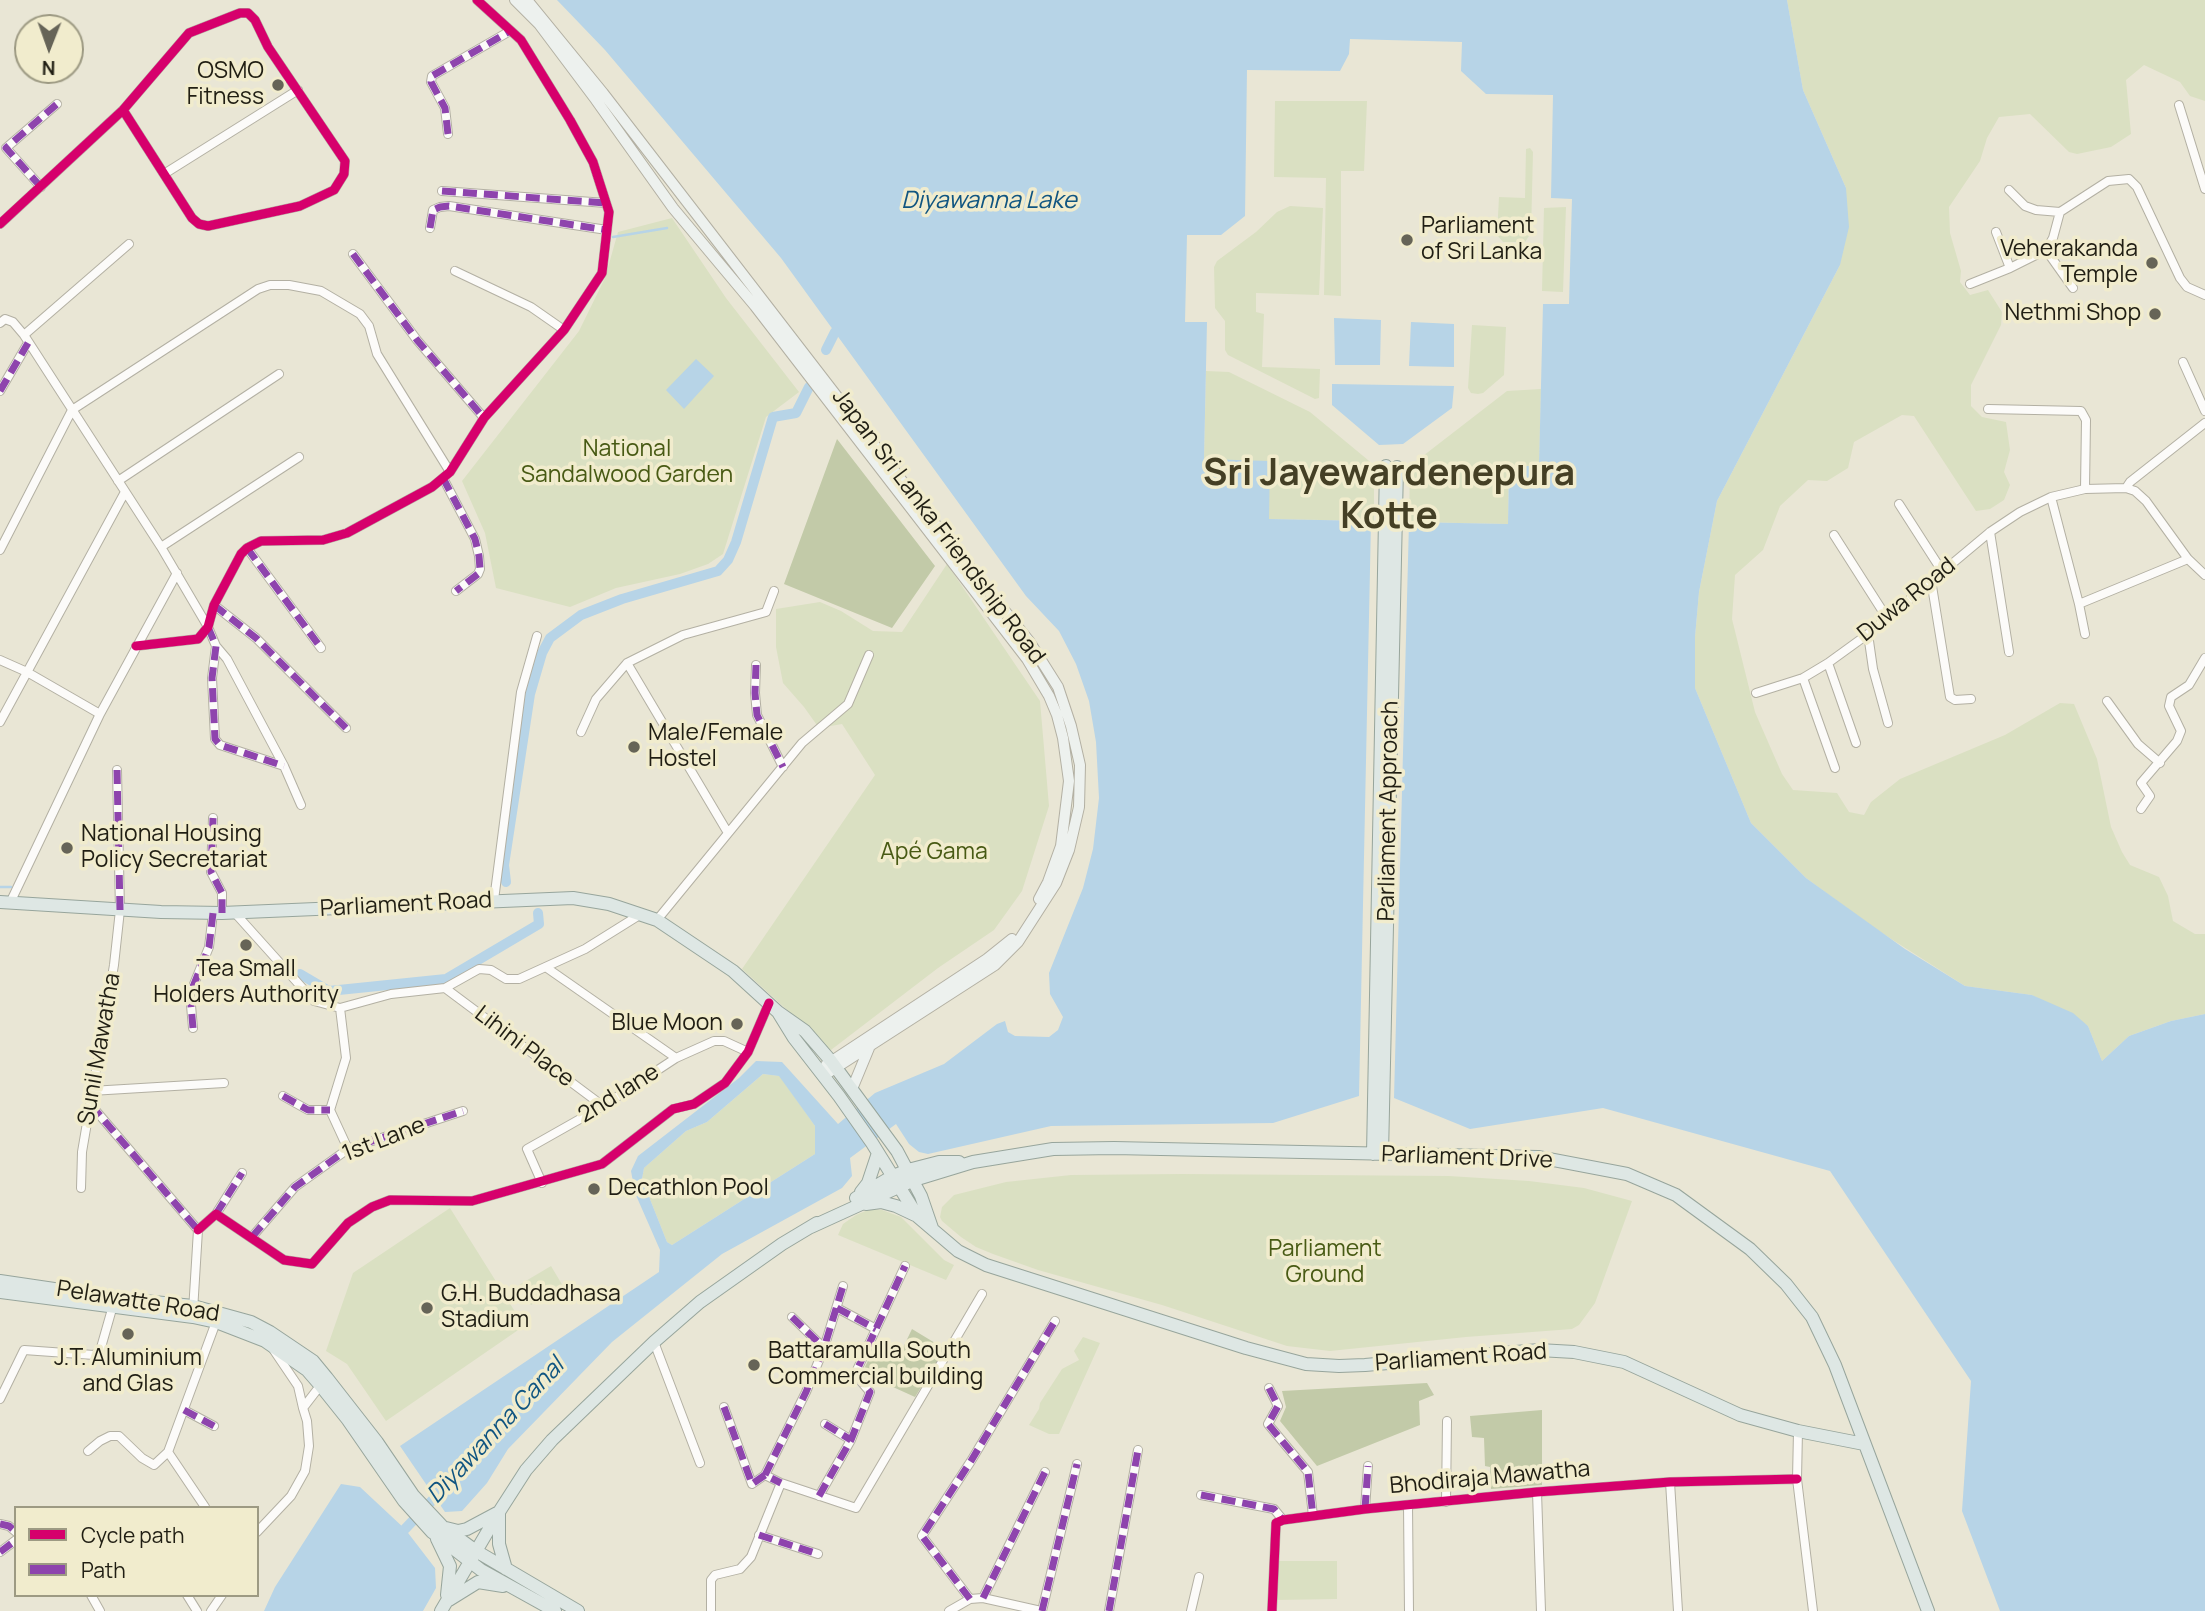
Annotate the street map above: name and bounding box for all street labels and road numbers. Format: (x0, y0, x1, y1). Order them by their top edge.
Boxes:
street label: Japan Sri Lanka Friendship Road (826, 384, 1050, 670)
street label: Duwa Road (1852, 552, 1962, 648)
street label: Parliament Approach (1373, 700, 1405, 922)
street label: Parliament Road (319, 887, 493, 923)
street label: Sunil Mawatha (73, 971, 127, 1127)
street label: Lihini Place (469, 1001, 579, 1093)
street label: 2nd lane (573, 1058, 665, 1130)
street label: 1st Lane (339, 1112, 429, 1168)
street label: Parliament Drive (1381, 1141, 1553, 1175)
street label: Pelawatte Road (55, 1276, 221, 1328)
street label: Parliament Road (1374, 1338, 1548, 1378)
street label: Bhodiraja Mawatha (1389, 1455, 1591, 1501)

